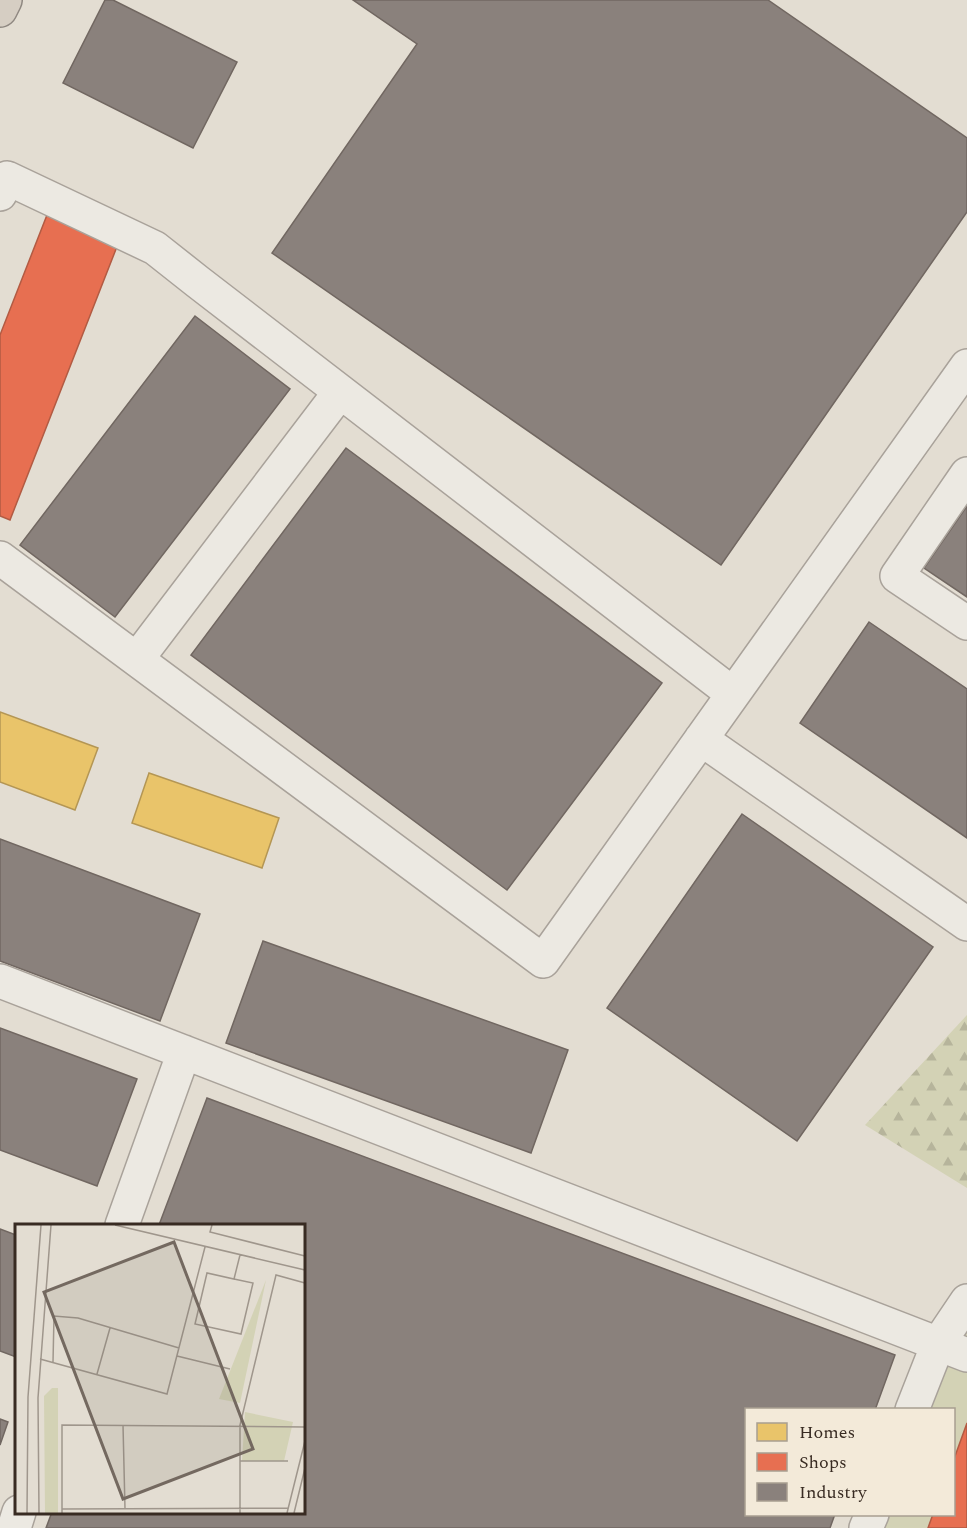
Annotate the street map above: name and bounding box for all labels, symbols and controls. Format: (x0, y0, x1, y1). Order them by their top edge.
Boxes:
inset map (15, 1224, 304, 1513)
legend (745, 1408, 955, 1516)
text: Homes (799, 1419, 855, 1446)
text: Shops (799, 1449, 847, 1476)
text: Industry (799, 1479, 868, 1506)

